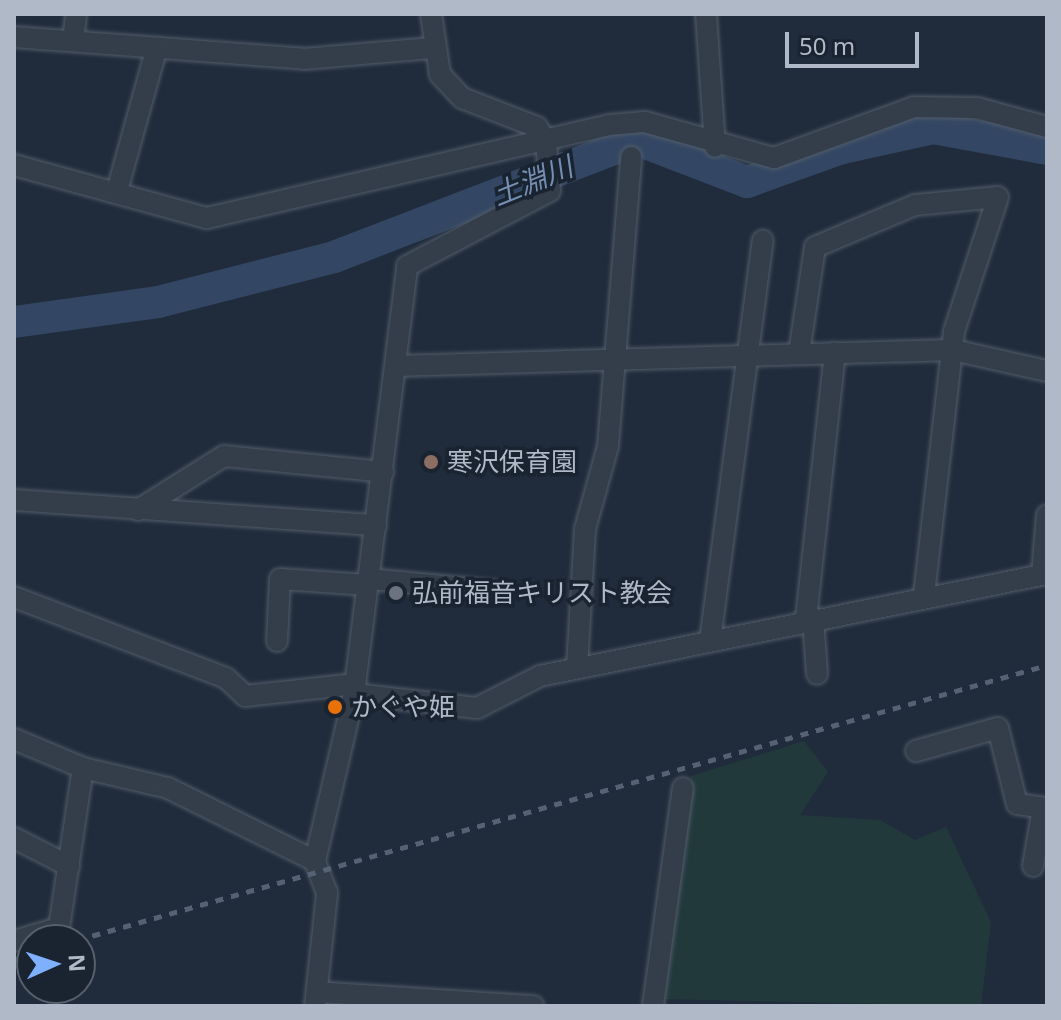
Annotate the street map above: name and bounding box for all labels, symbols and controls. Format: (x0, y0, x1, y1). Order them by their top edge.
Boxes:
scale bar (789, 16, 923, 66)
text: 50 m (799, 29, 855, 62)
water label: 土淵川 (487, 149, 577, 211)
place label: 寒沢保育園 (447, 446, 577, 478)
marker: 寒沢保育園 (422, 453, 440, 471)
place label: 弘前福音キリスト教会 (412, 577, 672, 609)
marker: 弘前福音キリスト教会 (387, 584, 405, 602)
place label: かぐや姫 (351, 691, 455, 723)
marker: かぐや姫 (326, 698, 344, 716)
north arrow (16, 924, 96, 1004)
text: N (63, 953, 93, 973)

